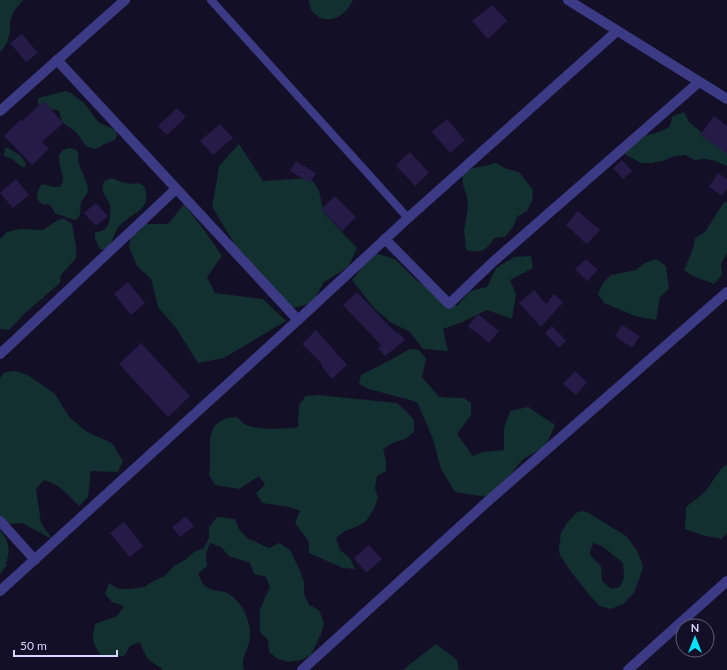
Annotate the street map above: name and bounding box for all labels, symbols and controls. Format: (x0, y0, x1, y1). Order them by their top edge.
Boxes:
north arrow (675, 618, 715, 658)
text: N (691, 621, 699, 634)
scale bar (14, 632, 117, 658)
text: 50 m (20, 638, 47, 653)

